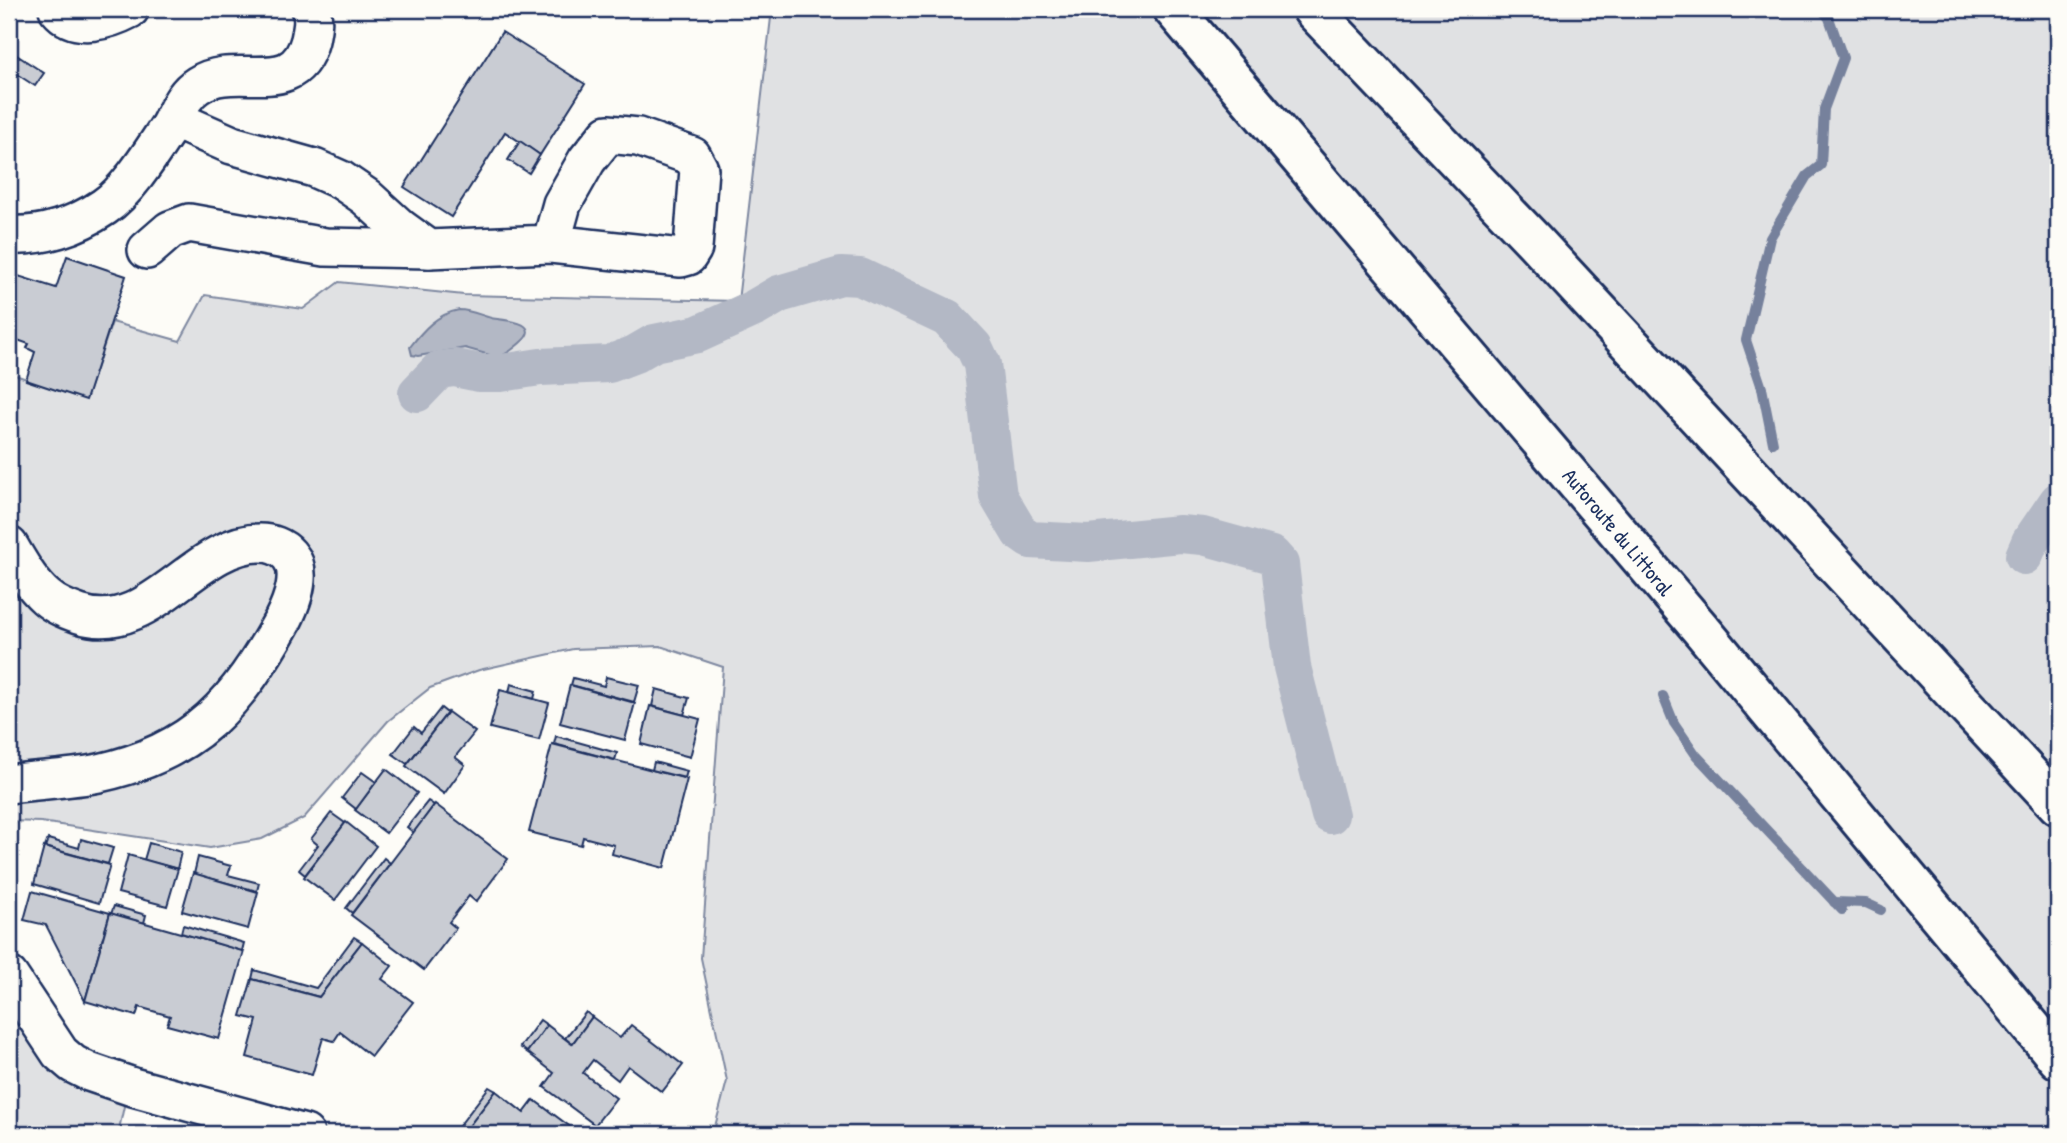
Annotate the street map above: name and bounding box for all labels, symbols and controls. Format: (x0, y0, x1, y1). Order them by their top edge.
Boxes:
street label: Autoroute du Littoral (1556, 462, 1680, 602)

